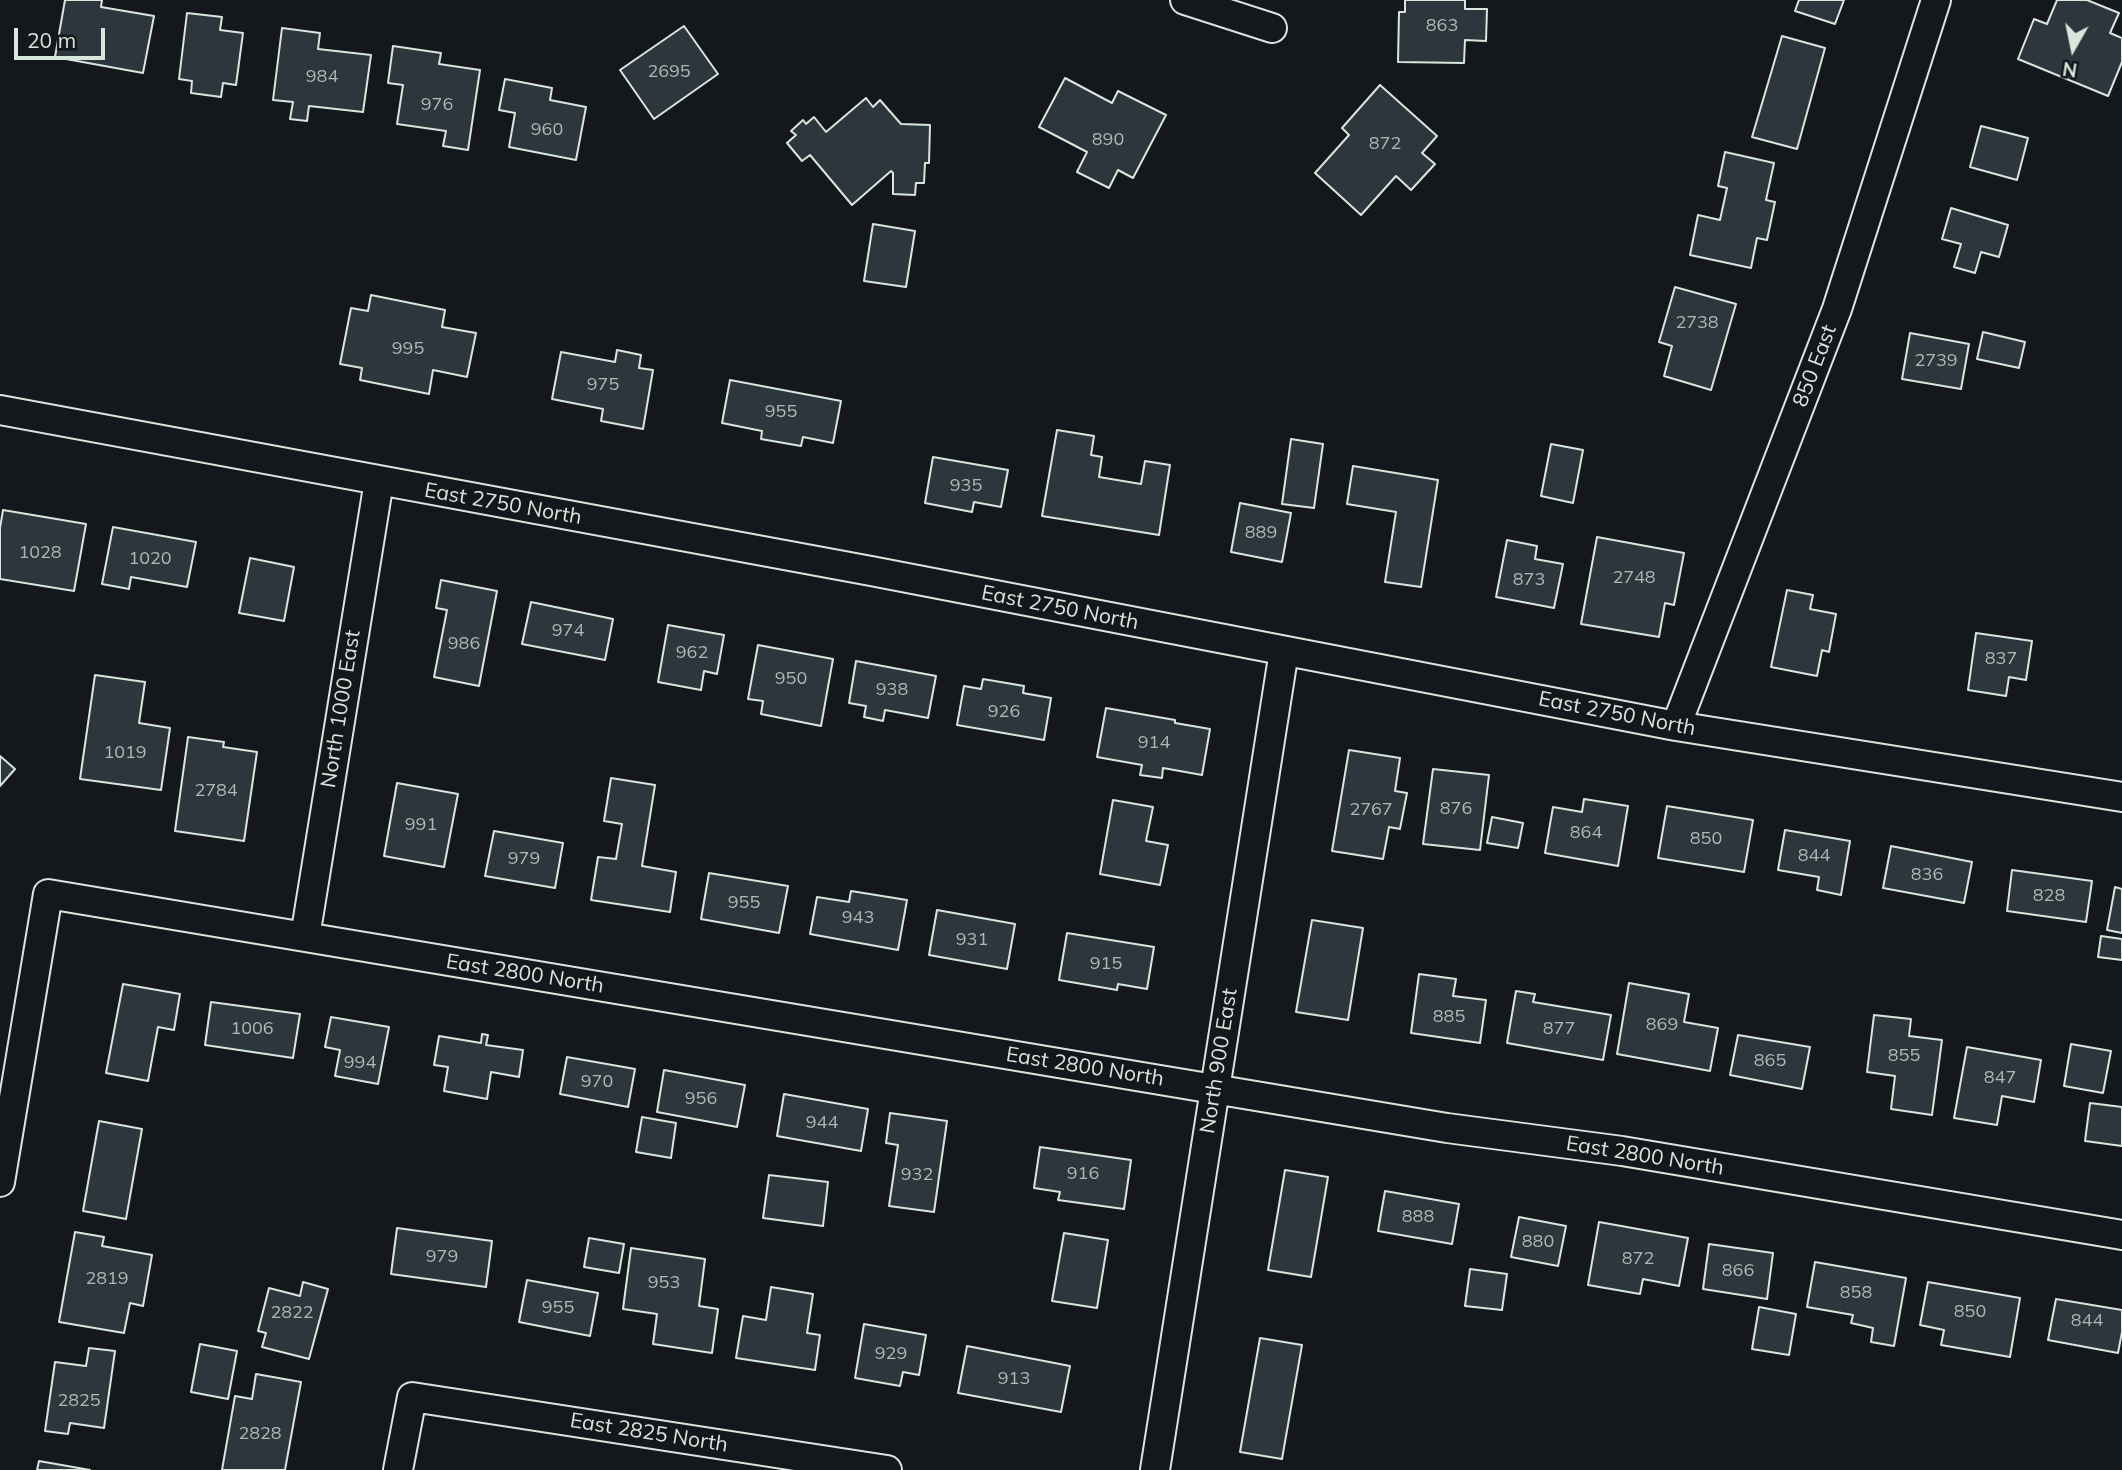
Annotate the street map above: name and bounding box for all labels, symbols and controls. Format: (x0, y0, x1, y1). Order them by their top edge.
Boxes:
scale bar (18, 14, 108, 58)
north arrow (2038, 14, 2108, 84)
house number: 863 (1426, 15, 1458, 37)
text: 20 m (27, 27, 76, 53)
text: N (2061, 57, 2079, 83)
house number: 2695 (647, 61, 691, 83)
house number: 984 (306, 66, 338, 88)
house number: 976 (421, 94, 453, 116)
house number: 960 (531, 119, 563, 141)
house number: 890 (1092, 129, 1124, 151)
house number: 872 (1369, 133, 1401, 155)
house number: 2738 (1675, 312, 1719, 334)
street label: 850 East (1788, 321, 1842, 411)
house number: 995 (392, 338, 424, 360)
house number: 2739 (1914, 350, 1958, 372)
house number: 975 (587, 374, 619, 396)
house number: 955 (765, 401, 797, 423)
house number: 935 (950, 475, 982, 497)
street label: East 2750 North (422, 478, 584, 530)
house number: 889 (1245, 522, 1277, 544)
house number: 1028 (18, 542, 62, 564)
house number: 1020 (128, 548, 172, 570)
house number: 2748 (1612, 567, 1656, 589)
house number: 873 (1513, 569, 1545, 591)
street label: East 2750 North (979, 580, 1141, 636)
house number: 974 (552, 620, 584, 642)
street label: North 1000 East (316, 628, 366, 790)
house number: 986 (448, 633, 480, 655)
house number: 962 (676, 642, 708, 664)
house number: 837 (1985, 648, 2017, 670)
house number: 950 (775, 668, 807, 690)
house number: 938 (876, 679, 908, 701)
street label: East 2750 North (1536, 686, 1698, 742)
house number: 926 (988, 701, 1020, 723)
house number: 914 (1138, 732, 1170, 754)
house number: 1019 (103, 742, 147, 764)
house number: 2784 (194, 780, 238, 802)
house number: 876 (1440, 798, 1472, 820)
house number: 2767 (1349, 799, 1393, 821)
house number: 991 (405, 814, 437, 836)
house number: 864 (1570, 822, 1602, 844)
house number: 850 (1690, 828, 1722, 850)
house number: 844 (1798, 845, 1830, 867)
house number: 979 (508, 848, 540, 870)
house number: 836 (1911, 864, 1943, 886)
house number: 828 (2033, 885, 2065, 907)
house number: 955 (728, 892, 760, 914)
house number: 943 (842, 907, 874, 929)
house number: 931 (956, 929, 988, 951)
street label: East 2800 North (444, 949, 606, 999)
house number: 915 (1090, 953, 1122, 975)
street label: North 900 East (1195, 987, 1243, 1135)
house number: 885 (1433, 1006, 1465, 1028)
house number: 869 (1646, 1014, 1678, 1036)
house number: 1006 (230, 1018, 274, 1040)
house number: 877 (1543, 1018, 1575, 1040)
street label: East 2800 North (1004, 1042, 1166, 1092)
house number: 855 (1888, 1045, 1920, 1067)
house number: 865 (1754, 1050, 1786, 1072)
house number: 994 (344, 1052, 376, 1074)
house number: 847 (1984, 1067, 2016, 1089)
house number: 970 (581, 1071, 613, 1093)
house number: 956 (685, 1088, 717, 1110)
house number: 944 (806, 1112, 838, 1134)
street label: East 2800 North (1564, 1131, 1726, 1181)
house number: 916 (1067, 1163, 1099, 1185)
house number: 932 (901, 1164, 933, 1186)
house number: 888 (1402, 1206, 1434, 1228)
house number: 880 (1522, 1231, 1554, 1253)
house number: 979 (426, 1246, 458, 1268)
house number: 872 (1622, 1248, 1654, 1270)
house number: 866 (1722, 1260, 1754, 1282)
house number: 2819 (85, 1268, 129, 1290)
house number: 953 (648, 1272, 680, 1294)
house number: 858 (1840, 1282, 1872, 1304)
house number: 955 (542, 1297, 574, 1319)
house number: 850 (1954, 1301, 1986, 1323)
house number: 2822 (270, 1302, 314, 1324)
house number: 844 (2071, 1310, 2103, 1332)
house number: 929 (875, 1343, 907, 1365)
house number: 913 (998, 1368, 1030, 1390)
house number: 2825 (57, 1390, 101, 1412)
street label: East 2825 North (568, 1408, 730, 1458)
house number: 2828 (238, 1423, 282, 1445)

